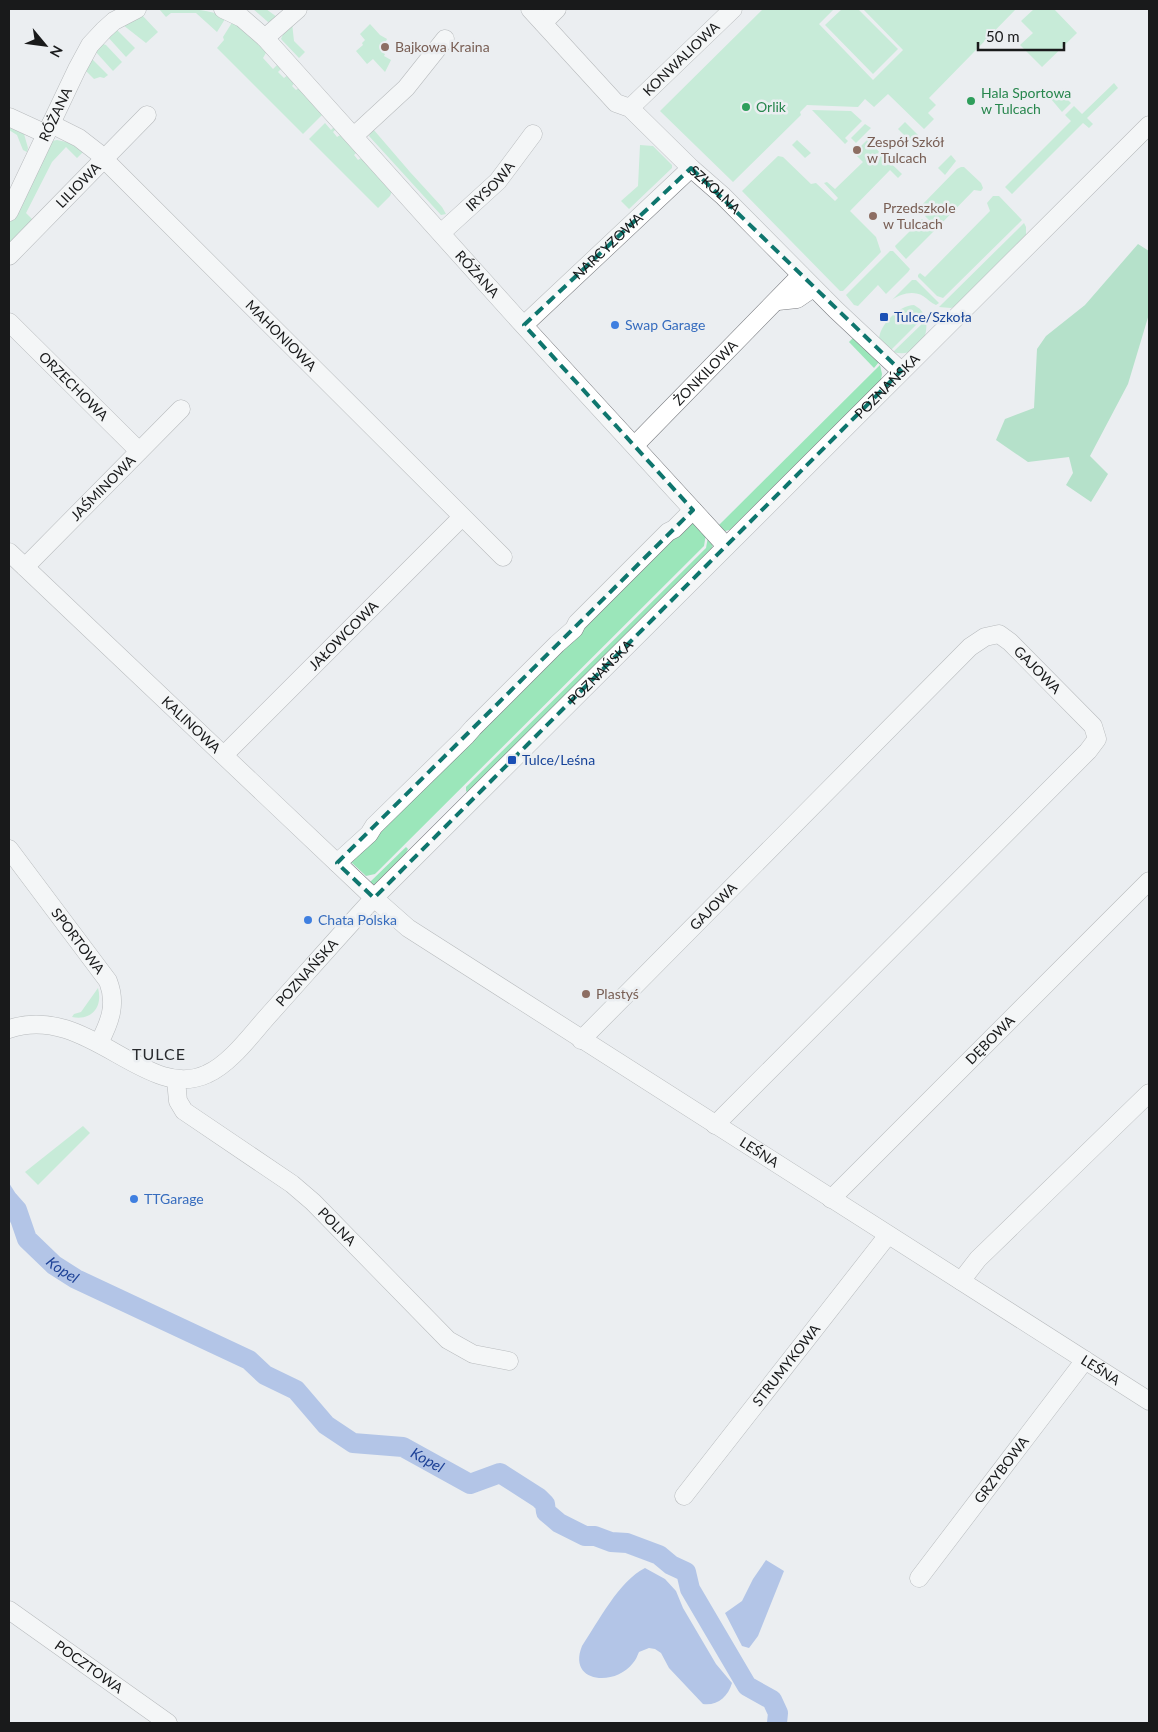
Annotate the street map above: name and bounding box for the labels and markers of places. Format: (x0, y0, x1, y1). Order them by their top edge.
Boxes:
place label: Bajkowa Kraina (395, 38, 490, 55)
marker: Bajkowa Kraina (379, 41, 391, 53)
place label: Hala Sportowa w Tulcach (981, 84, 1071, 117)
marker: Hala Sportowa w Tulcach (965, 95, 977, 107)
place label: Orlik (756, 98, 787, 115)
marker: Orlik (740, 101, 752, 113)
place label: Zespół Szkół w Tulcach (867, 133, 945, 166)
marker: Zespół Szkół w Tulcach (851, 144, 863, 156)
place label: Przedszkole w Tulcach (883, 199, 956, 232)
marker: Przedszkole w Tulcach (867, 210, 879, 222)
place label: Tulce/Szkoła (894, 308, 972, 325)
marker: Tulce/Szkoła (878, 311, 890, 323)
place label: Swap Garage (625, 316, 705, 333)
marker: Swap Garage (609, 319, 621, 331)
place label: Tulce/Leśna (522, 751, 595, 768)
marker: Tulce/Leśna (506, 754, 518, 766)
place label: Chata Polska (318, 911, 397, 928)
marker: Chata Polska (302, 914, 314, 926)
place label: Plastyś (596, 985, 639, 1002)
marker: Plastyś (580, 988, 592, 1000)
place label: TTGarage (144, 1190, 204, 1207)
marker: TTGarage (128, 1193, 140, 1205)

